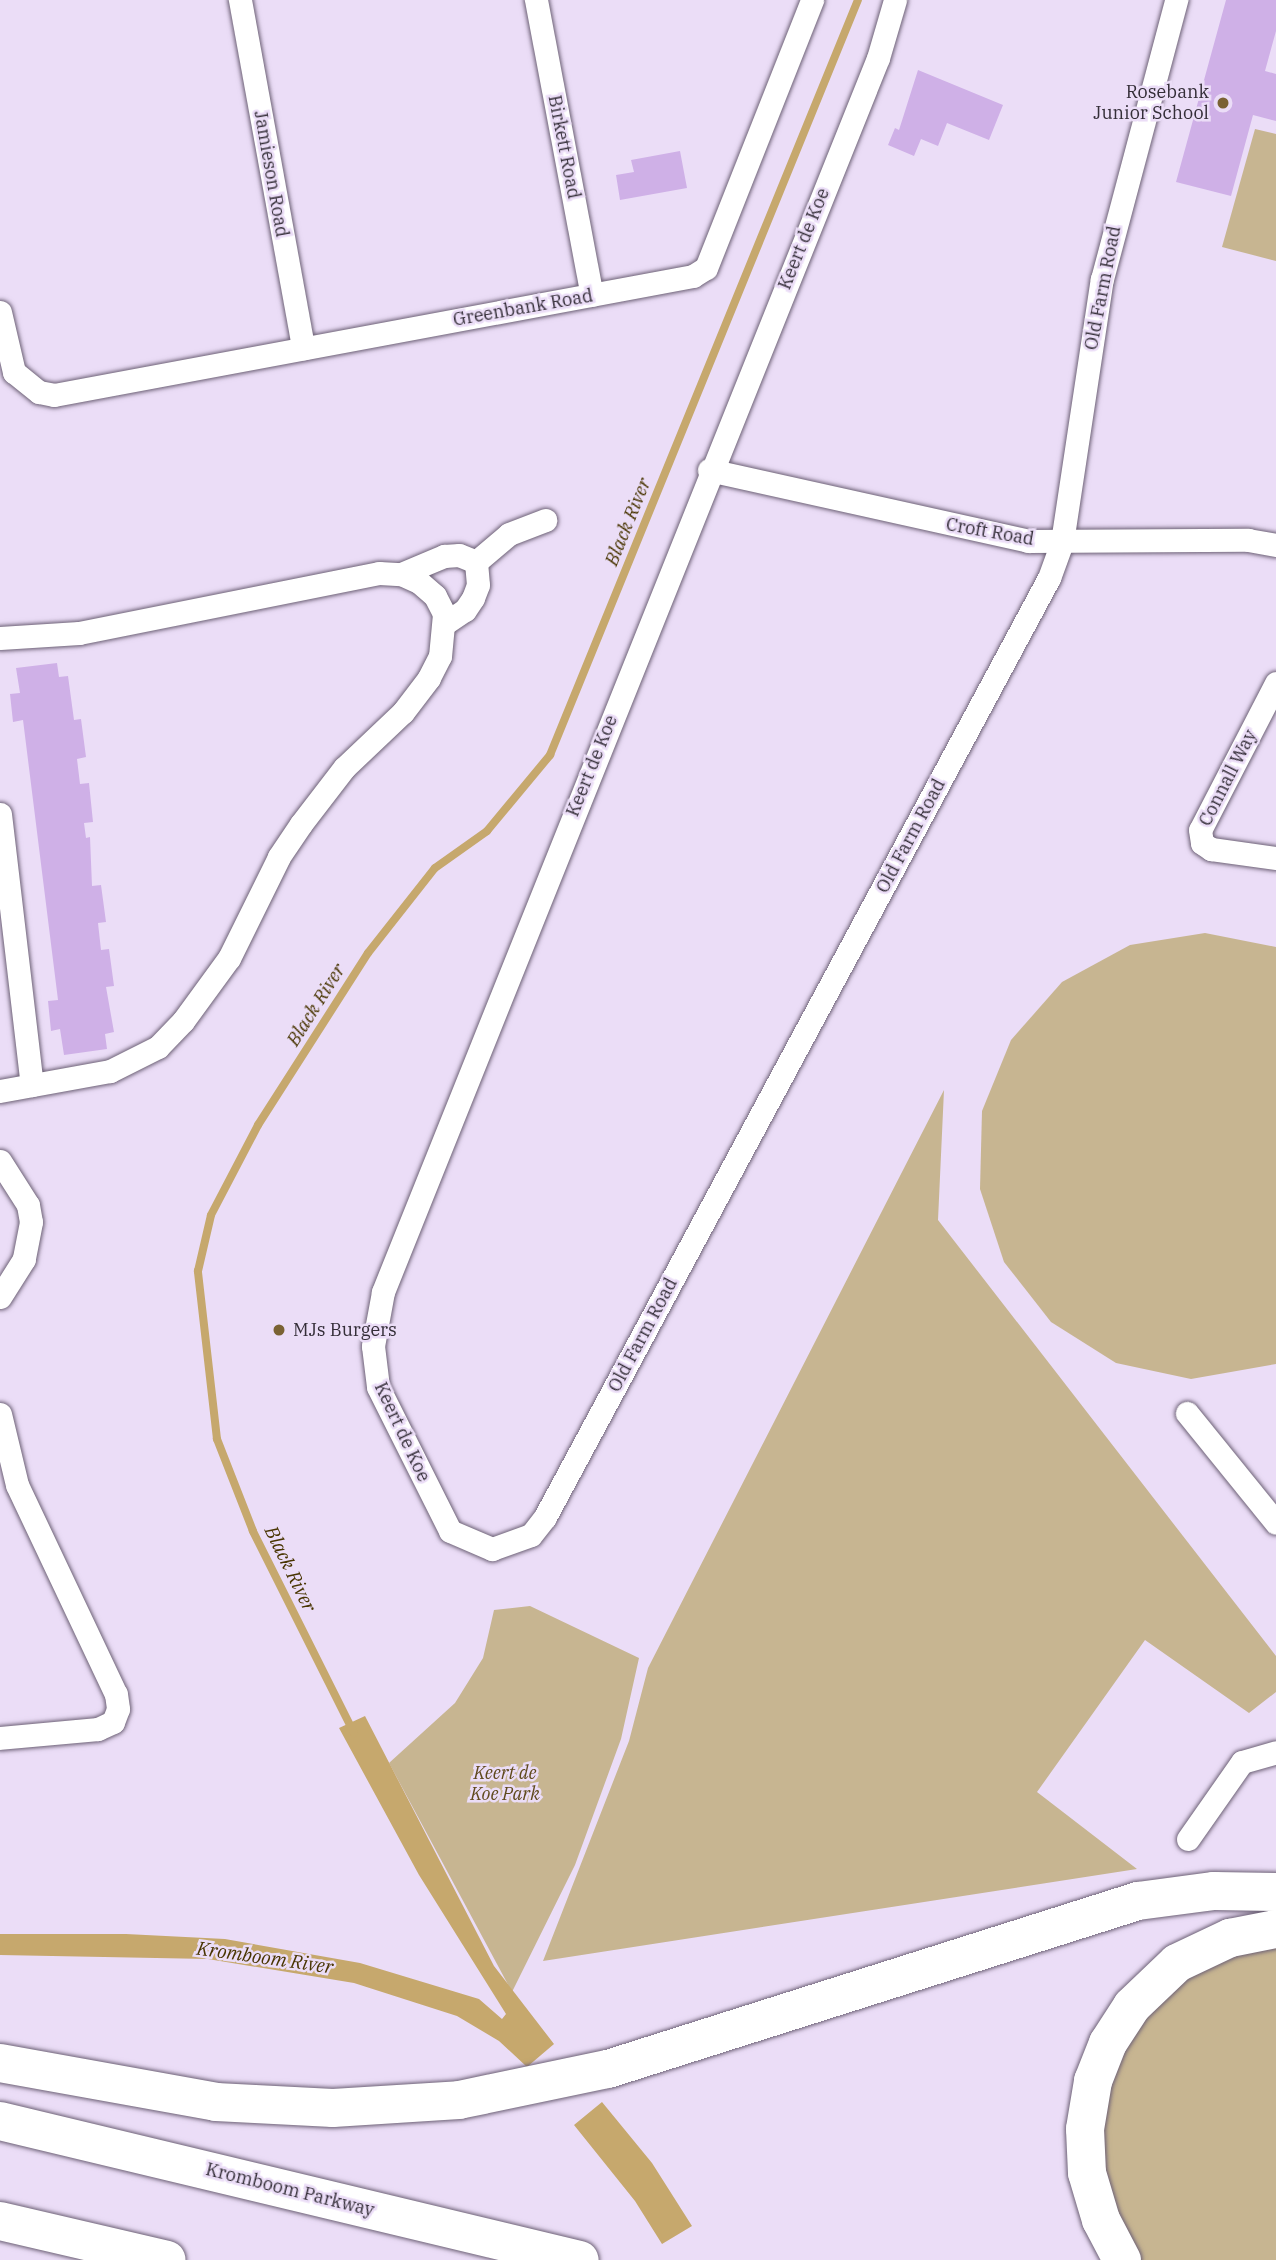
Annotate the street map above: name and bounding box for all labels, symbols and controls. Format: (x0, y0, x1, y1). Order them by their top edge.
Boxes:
place label: Rosebank Junior School (1093, 82, 1209, 124)
street label: Birkett Road (543, 93, 585, 201)
marker: Rosebank Junior School (1215, 95, 1231, 111)
street label: Jamieson Road (249, 109, 293, 239)
street label: Keert de Koe (774, 185, 834, 293)
street label: Old Farm Road (1080, 224, 1126, 352)
street label: Greenbank Road (451, 285, 595, 331)
water label: Black River (600, 475, 656, 569)
street label: Croft Road (944, 514, 1036, 550)
street label: Keert de Koe (562, 712, 622, 820)
street label: Connall Way (1195, 726, 1261, 830)
street label: Old Farm Road (872, 775, 950, 897)
water label: Black River (282, 960, 350, 1050)
street label: Old Farm Road (604, 1274, 682, 1396)
place label: MJs Burgers (293, 1319, 397, 1341)
marker: MJs Burgers (271, 1322, 287, 1338)
street label: Keert de Koe (370, 1379, 434, 1485)
water label: Black River (259, 1522, 321, 1616)
park label: Keert de Koe Park (470, 1763, 540, 1806)
water label: Kromboom River (195, 1937, 335, 1979)
street label: Kromboom Parkway (203, 2159, 377, 2221)

